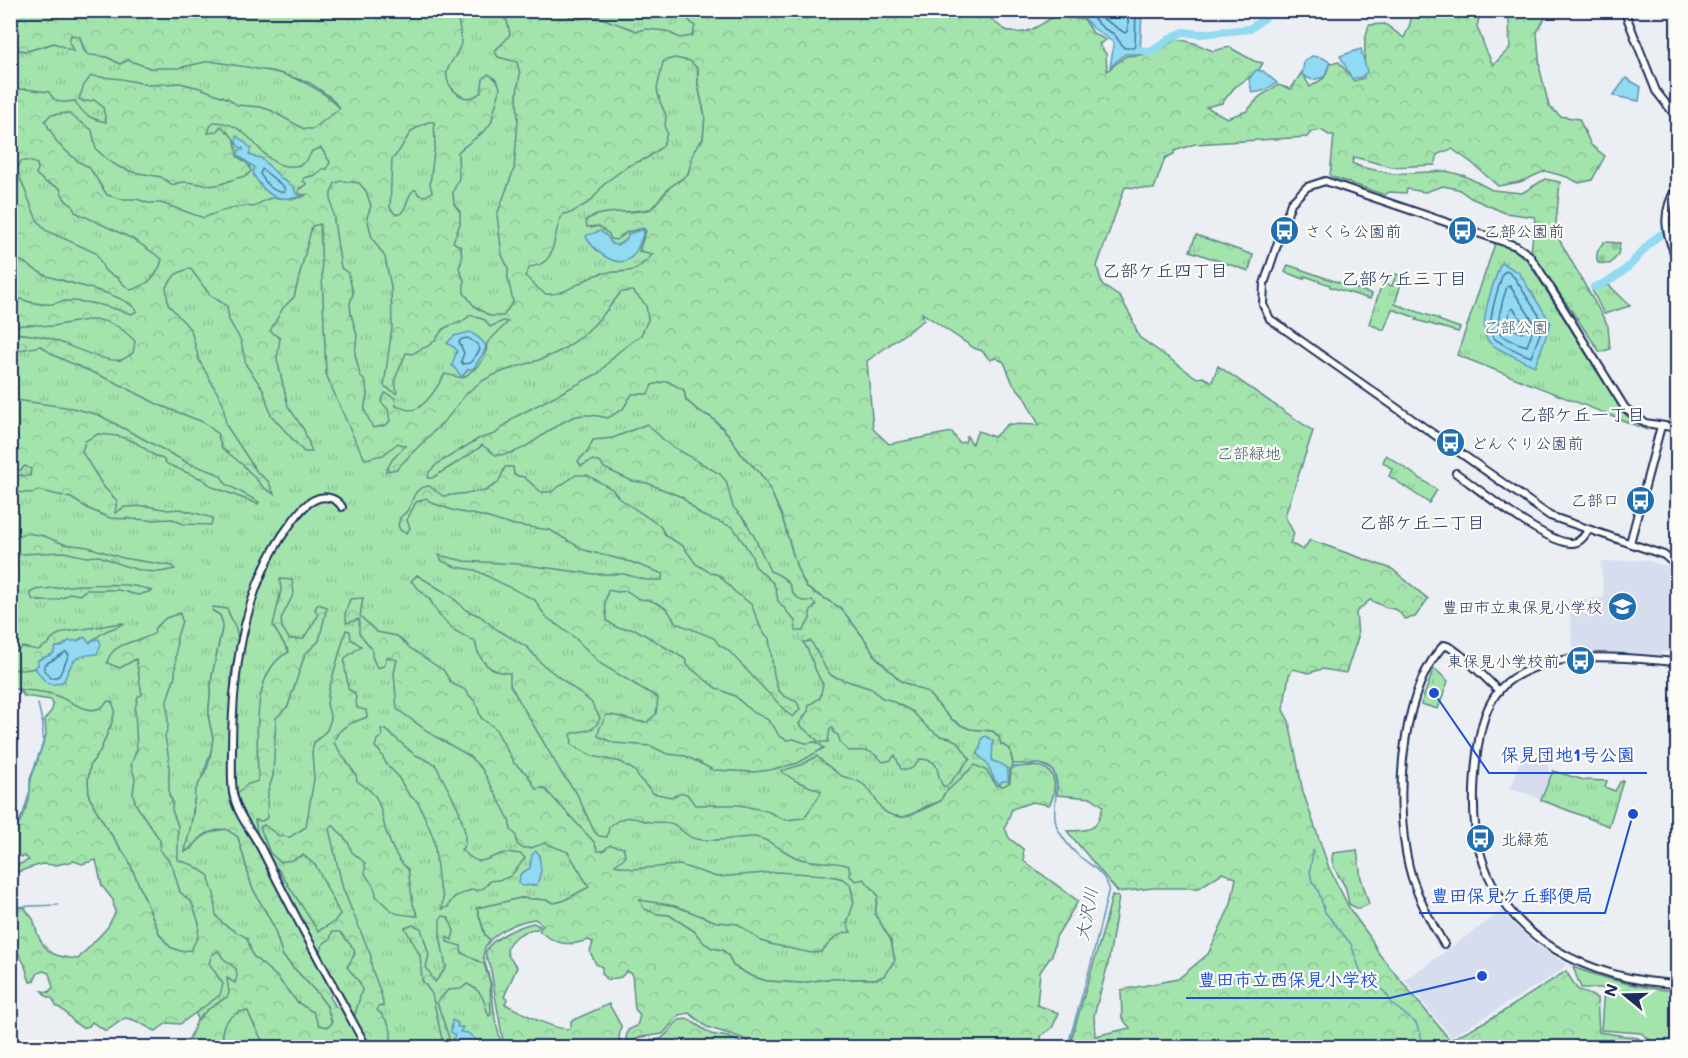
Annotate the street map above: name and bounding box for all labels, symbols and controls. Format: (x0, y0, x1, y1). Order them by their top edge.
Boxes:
bus stop icon: さくら公園前 (1268, 215, 1300, 247)
bus stop icon: 乙部公園前 (1447, 215, 1479, 247)
place label: さくら公園前 (1305, 220, 1401, 241)
place label: 乙部公園前 (1484, 220, 1564, 241)
district label: 乙部ケ丘四丁目 (1102, 258, 1228, 282)
district label: 乙部ケ丘三丁目 (1341, 266, 1467, 290)
park label: 乙部公園 (1484, 316, 1548, 337)
district label: 乙部ケ丘一丁目 (1519, 402, 1645, 426)
bus stop icon: どんぐり公園前 (1434, 427, 1466, 459)
place label: どんぐり公園前 (1471, 432, 1583, 453)
park label: 乙部緑地 (1217, 442, 1281, 463)
bus stop icon: 乙部口 (1624, 484, 1656, 516)
place label: 乙部口 (1571, 489, 1619, 510)
district label: 乙部ケ丘二丁目 (1359, 510, 1485, 534)
school or university icon: 豊田市立東保見小学校 (1607, 591, 1639, 623)
place label: 豊田市立東保見小学校 (1442, 596, 1602, 617)
bus stop icon: 東保見小学校前 (1564, 645, 1596, 677)
place label: 東保見小学校前 (1447, 650, 1559, 671)
callout: 保見団地1号公園 (1489, 737, 1647, 773)
text: 保見団地1号公園 (1501, 742, 1635, 766)
bus stop icon: 北緑苑 (1464, 823, 1496, 855)
place label: 北緑苑 (1501, 828, 1549, 849)
callout: 豊田保見ケ丘郵便局 (1419, 877, 1605, 913)
text: 豊田保見ケ丘郵便局 (1431, 883, 1593, 907)
water label: 大沢川 (1069, 885, 1103, 943)
callout: 豊田市立西保見小学校 (1186, 962, 1390, 998)
north arrow (1595, 965, 1655, 1025)
text: 豊田市立西保見小学校 (1198, 967, 1378, 991)
text: N (1598, 981, 1622, 999)

